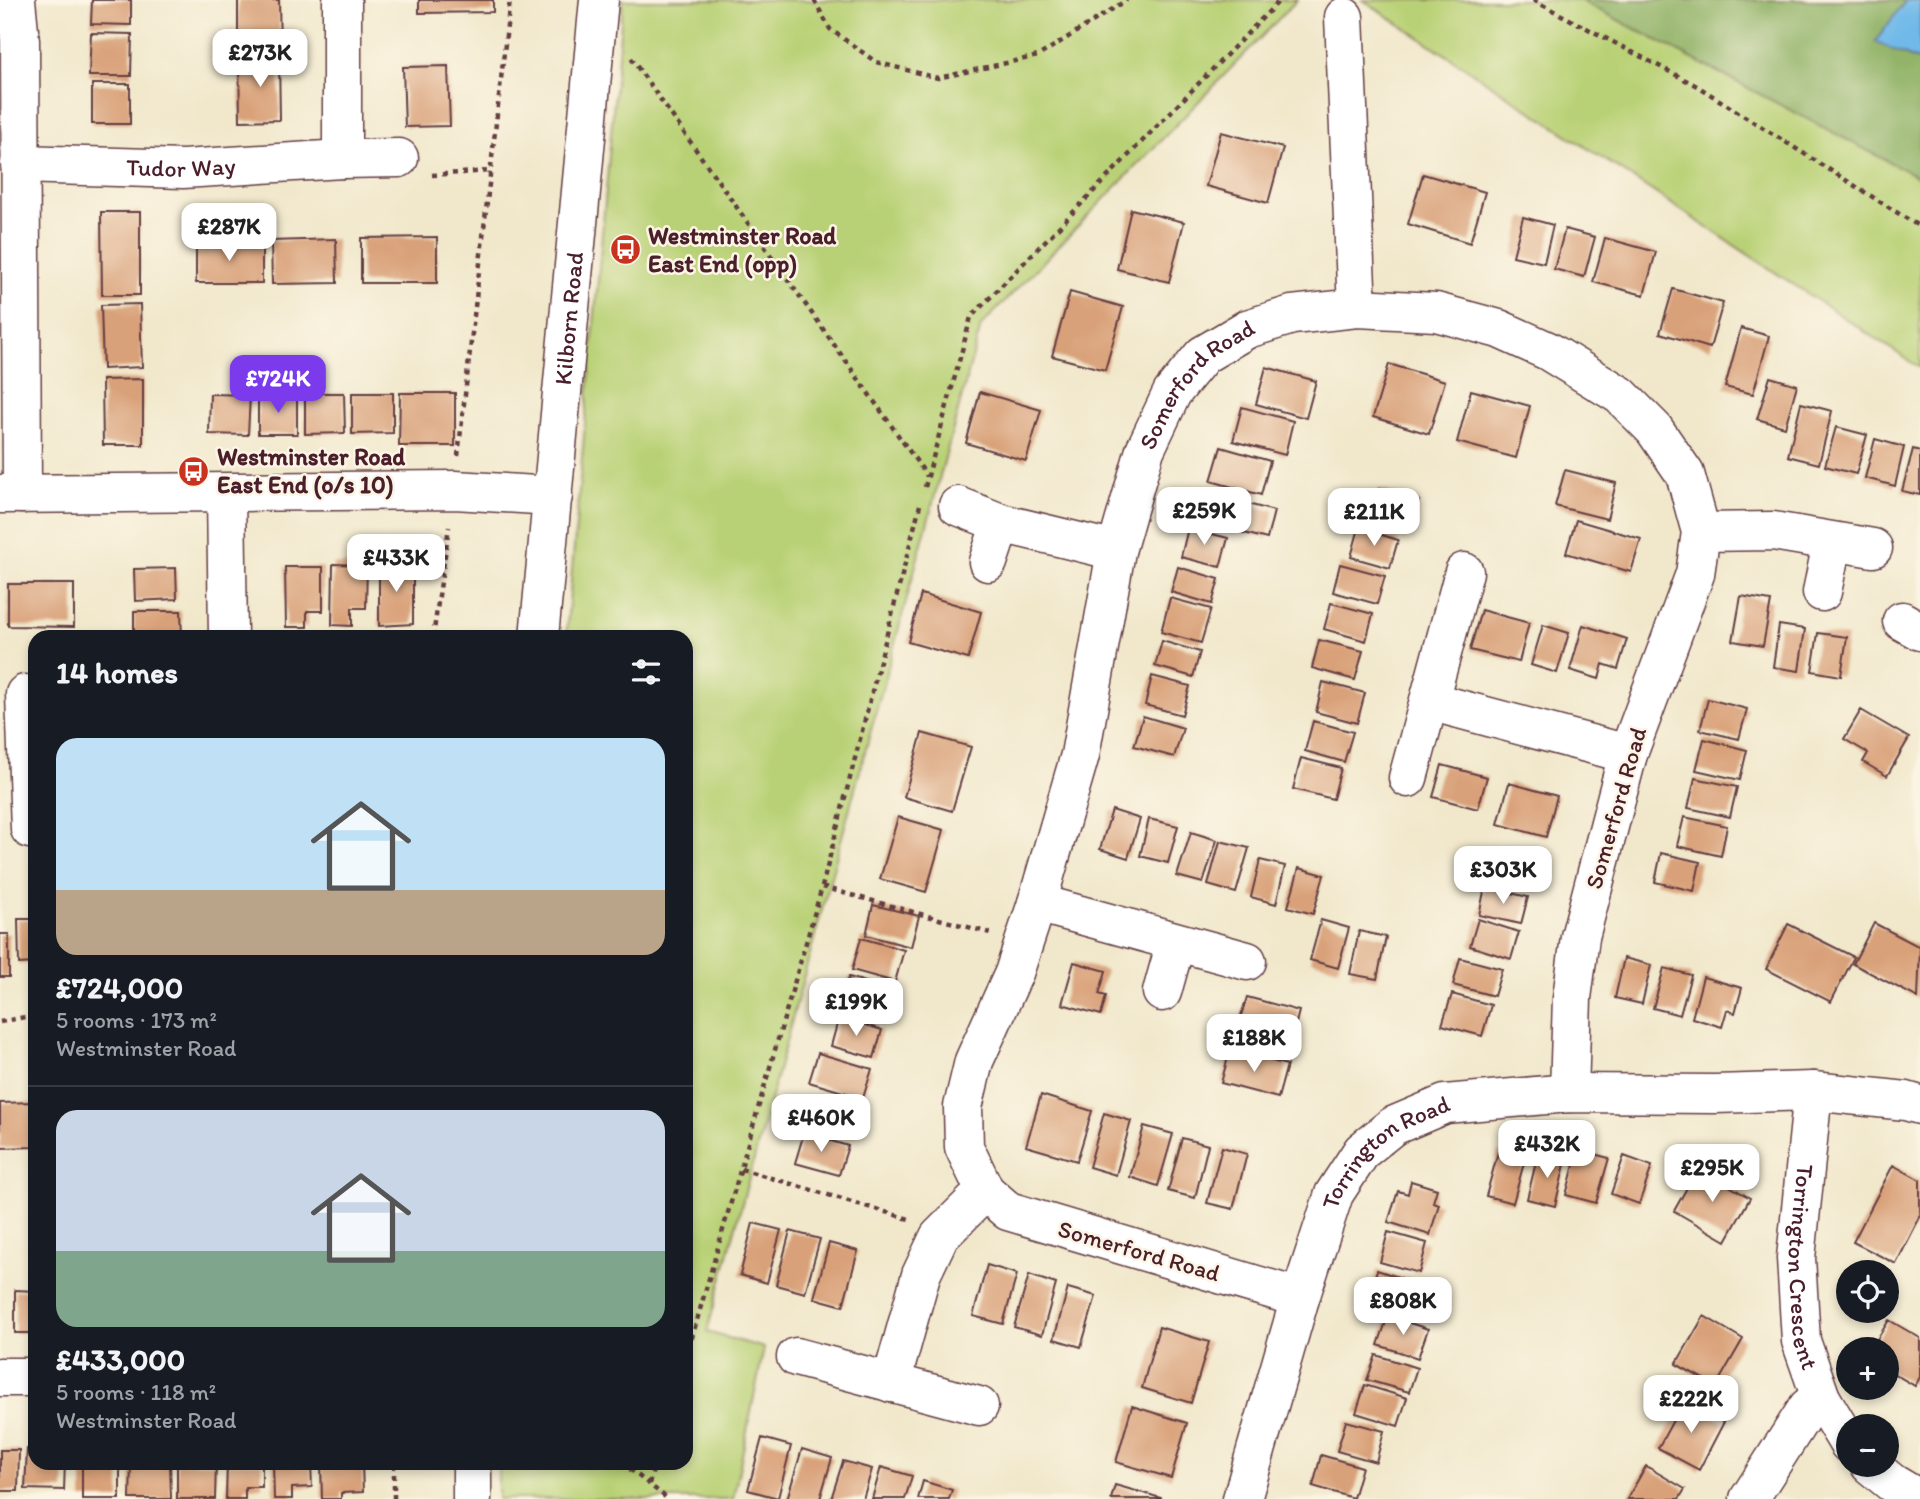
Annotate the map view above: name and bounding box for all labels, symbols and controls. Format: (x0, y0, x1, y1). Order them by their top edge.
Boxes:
pin: £273K (211, 29, 309, 89)
text: £273K (228, 38, 292, 66)
street label: Tudor Way (126, 151, 237, 183)
pin: £287K (180, 204, 278, 263)
text: £287K (197, 212, 261, 240)
place label: Westminster Road East End (opp) (648, 221, 836, 279)
bus stop icon: Westminster Road East End (opp) (608, 233, 642, 267)
street label: Kilborn Road (548, 250, 589, 386)
street label: Somerford Road (1133, 313, 1260, 454)
pin: £724K (229, 356, 327, 415)
text: £724K (246, 364, 310, 392)
place label: Westminster Road East End (o/s 10) (217, 442, 405, 500)
bus stop icon: Westminster Road East End (o/s 10) (177, 454, 211, 488)
pin: £259K (1155, 488, 1253, 547)
pin: £211K (1325, 489, 1423, 548)
text: £259K (1172, 496, 1236, 524)
text: £211K (1344, 497, 1404, 525)
pin: £433K (347, 534, 445, 594)
text: £433K (363, 543, 429, 571)
icon: filters (627, 653, 665, 691)
text: 14 homes (56, 654, 178, 691)
street label: Somerford Road (1579, 724, 1652, 892)
icon: home (298, 783, 424, 909)
pin: £303K (1454, 846, 1552, 906)
text: £303K (1470, 855, 1536, 883)
text: £724,000 (56, 969, 183, 1006)
pin: £199K (807, 978, 905, 1038)
text: £199K (825, 987, 887, 1015)
text: 5 rooms · 173 m² (56, 1006, 217, 1034)
pin: £188K (1205, 1014, 1303, 1074)
text: £188K (1223, 1023, 1285, 1051)
text: Westminster Road (56, 1034, 236, 1062)
street label: Torrington Road (1315, 1089, 1454, 1212)
pin: £460K (772, 1094, 870, 1154)
text: £460K (787, 1103, 855, 1131)
pin: £432K (1498, 1120, 1596, 1180)
text: £432K (1514, 1129, 1580, 1157)
pin: £295K (1663, 1144, 1761, 1204)
text: £295K (1680, 1153, 1744, 1181)
icon: home (298, 1155, 424, 1281)
street label: Torrington Crescent (1782, 1163, 1825, 1373)
street label: Somerford Road (1055, 1214, 1223, 1287)
map controls (1836, 1260, 1899, 1477)
button: locate (1836, 1260, 1899, 1323)
pin: £808K (1354, 1278, 1452, 1337)
text: £808K (1370, 1286, 1436, 1314)
button: + (1836, 1337, 1899, 1400)
text: £433,000 (56, 1341, 185, 1378)
pin: £222K (1642, 1376, 1740, 1435)
text: 5 rooms · 118 m² (56, 1378, 216, 1406)
text: £222K (1659, 1384, 1723, 1412)
text: Westminster Road (56, 1406, 236, 1434)
button: − (1836, 1414, 1899, 1477)

